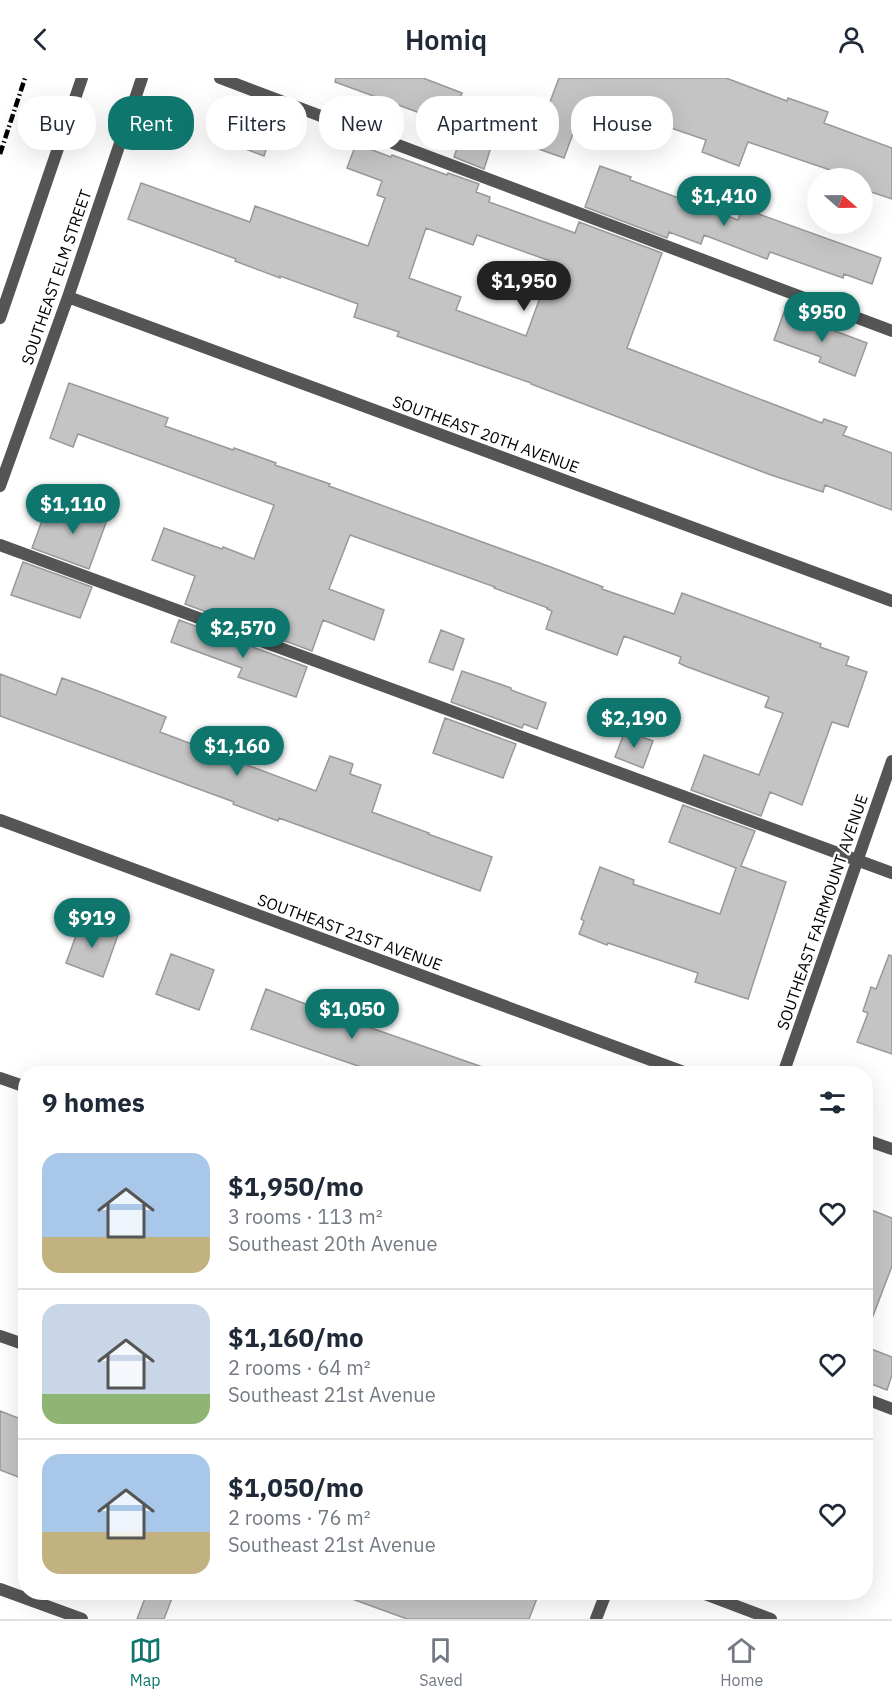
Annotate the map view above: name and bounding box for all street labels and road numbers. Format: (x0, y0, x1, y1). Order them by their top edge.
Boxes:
street label: SOUTHEAST ELM STREET (17, 187, 95, 367)
street label: SOUTHEAST 20TH AVENUE (390, 391, 582, 477)
street label: SOUTHEAST FAIRMOUNT AVENUE (772, 791, 872, 1033)
street label: SOUTHEAST 21ST AVENUE (255, 889, 445, 975)

